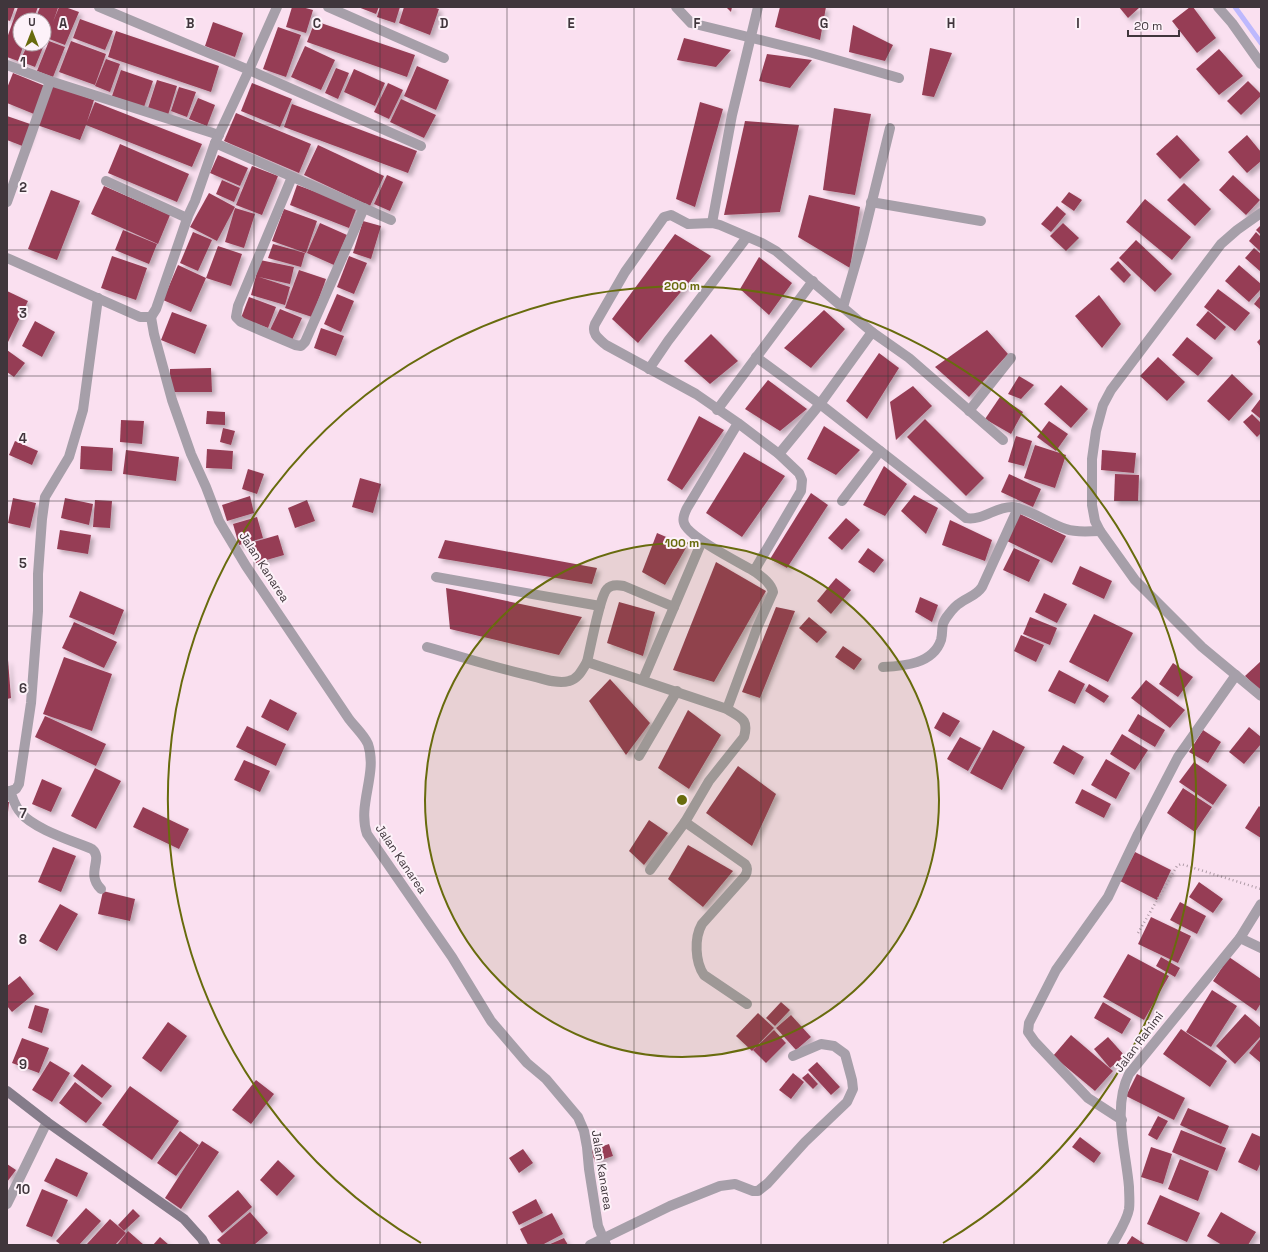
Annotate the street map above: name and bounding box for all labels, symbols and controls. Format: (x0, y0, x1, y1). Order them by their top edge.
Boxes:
north arrow (12, 12, 52, 52)
scale bar (1128, 12, 1179, 38)
text: U (28, 15, 36, 29)
text: A (59, 15, 68, 32)
text: B (186, 15, 195, 32)
text: C (313, 15, 321, 32)
text: D (440, 15, 449, 32)
text: E (567, 15, 575, 32)
text: F (694, 15, 701, 32)
text: G (820, 15, 828, 32)
text: H (947, 15, 955, 32)
text: I (1076, 15, 1080, 32)
text: 20 m (1134, 18, 1162, 34)
text: 1 (20, 54, 26, 71)
text: 2 (19, 179, 27, 196)
text: 200 m (664, 278, 700, 294)
text: 3 (19, 305, 27, 322)
text: 4 (19, 430, 27, 447)
street label: Jalan Kanarea (235, 529, 293, 605)
text: 100 m (665, 535, 699, 551)
text: 5 (19, 555, 27, 572)
text: 6 (19, 680, 27, 697)
centre of rings (675, 793, 689, 807)
text: 7 (19, 805, 27, 822)
street label: Jalan Kanarea (372, 821, 430, 897)
text: 8 (19, 931, 27, 948)
street label: Jalan Rahimi (1111, 1008, 1167, 1076)
text: 9 (19, 1056, 27, 1073)
street label: Jalan Kanarea (588, 1129, 616, 1211)
text: 10 (16, 1181, 30, 1198)

